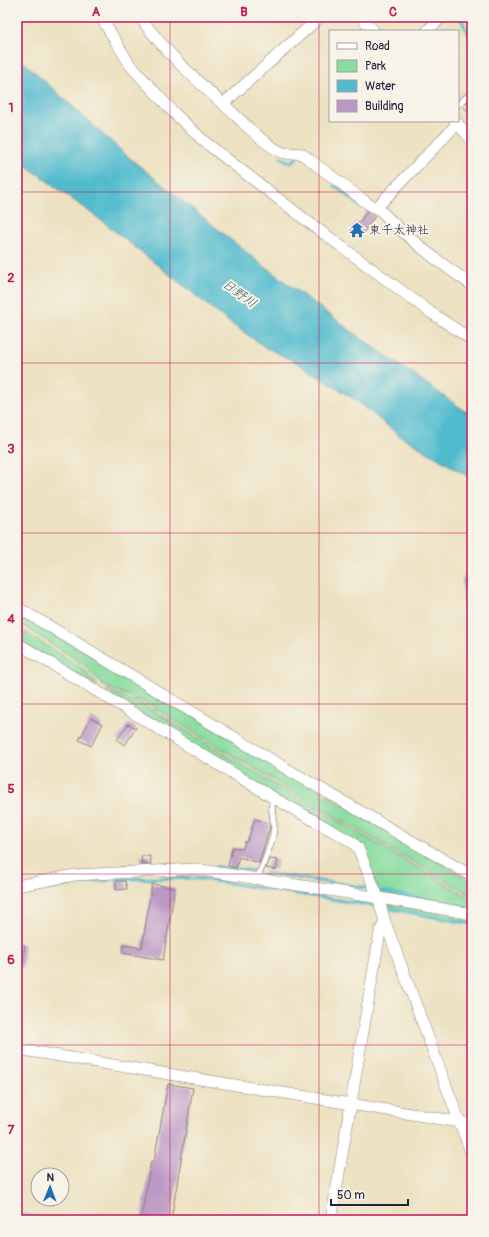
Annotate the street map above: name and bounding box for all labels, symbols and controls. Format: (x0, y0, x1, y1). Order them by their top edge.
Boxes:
text: A (92, 4, 101, 20)
text: B (240, 4, 248, 20)
text: C (389, 4, 397, 20)
legend (329, 30, 459, 122)
text: Road (365, 39, 390, 54)
text: Park (365, 59, 386, 74)
text: Water (365, 79, 396, 94)
text: Building (365, 99, 404, 114)
text: 1 (8, 100, 14, 116)
temple icon: 東千太神社 (348, 221, 366, 239)
place label: 東千太神社 (369, 223, 429, 238)
text: 2 (7, 270, 15, 286)
water label: 日野川 (219, 276, 260, 312)
text: 3 (7, 441, 15, 457)
text: 4 (7, 611, 15, 627)
text: 5 (7, 781, 15, 797)
text: 6 (7, 952, 15, 968)
text: 7 (8, 1122, 15, 1138)
north arrow (30, 1167, 70, 1207)
text: N (46, 1171, 55, 1184)
scale bar (331, 1181, 408, 1207)
text: 50 m (337, 1188, 365, 1203)

